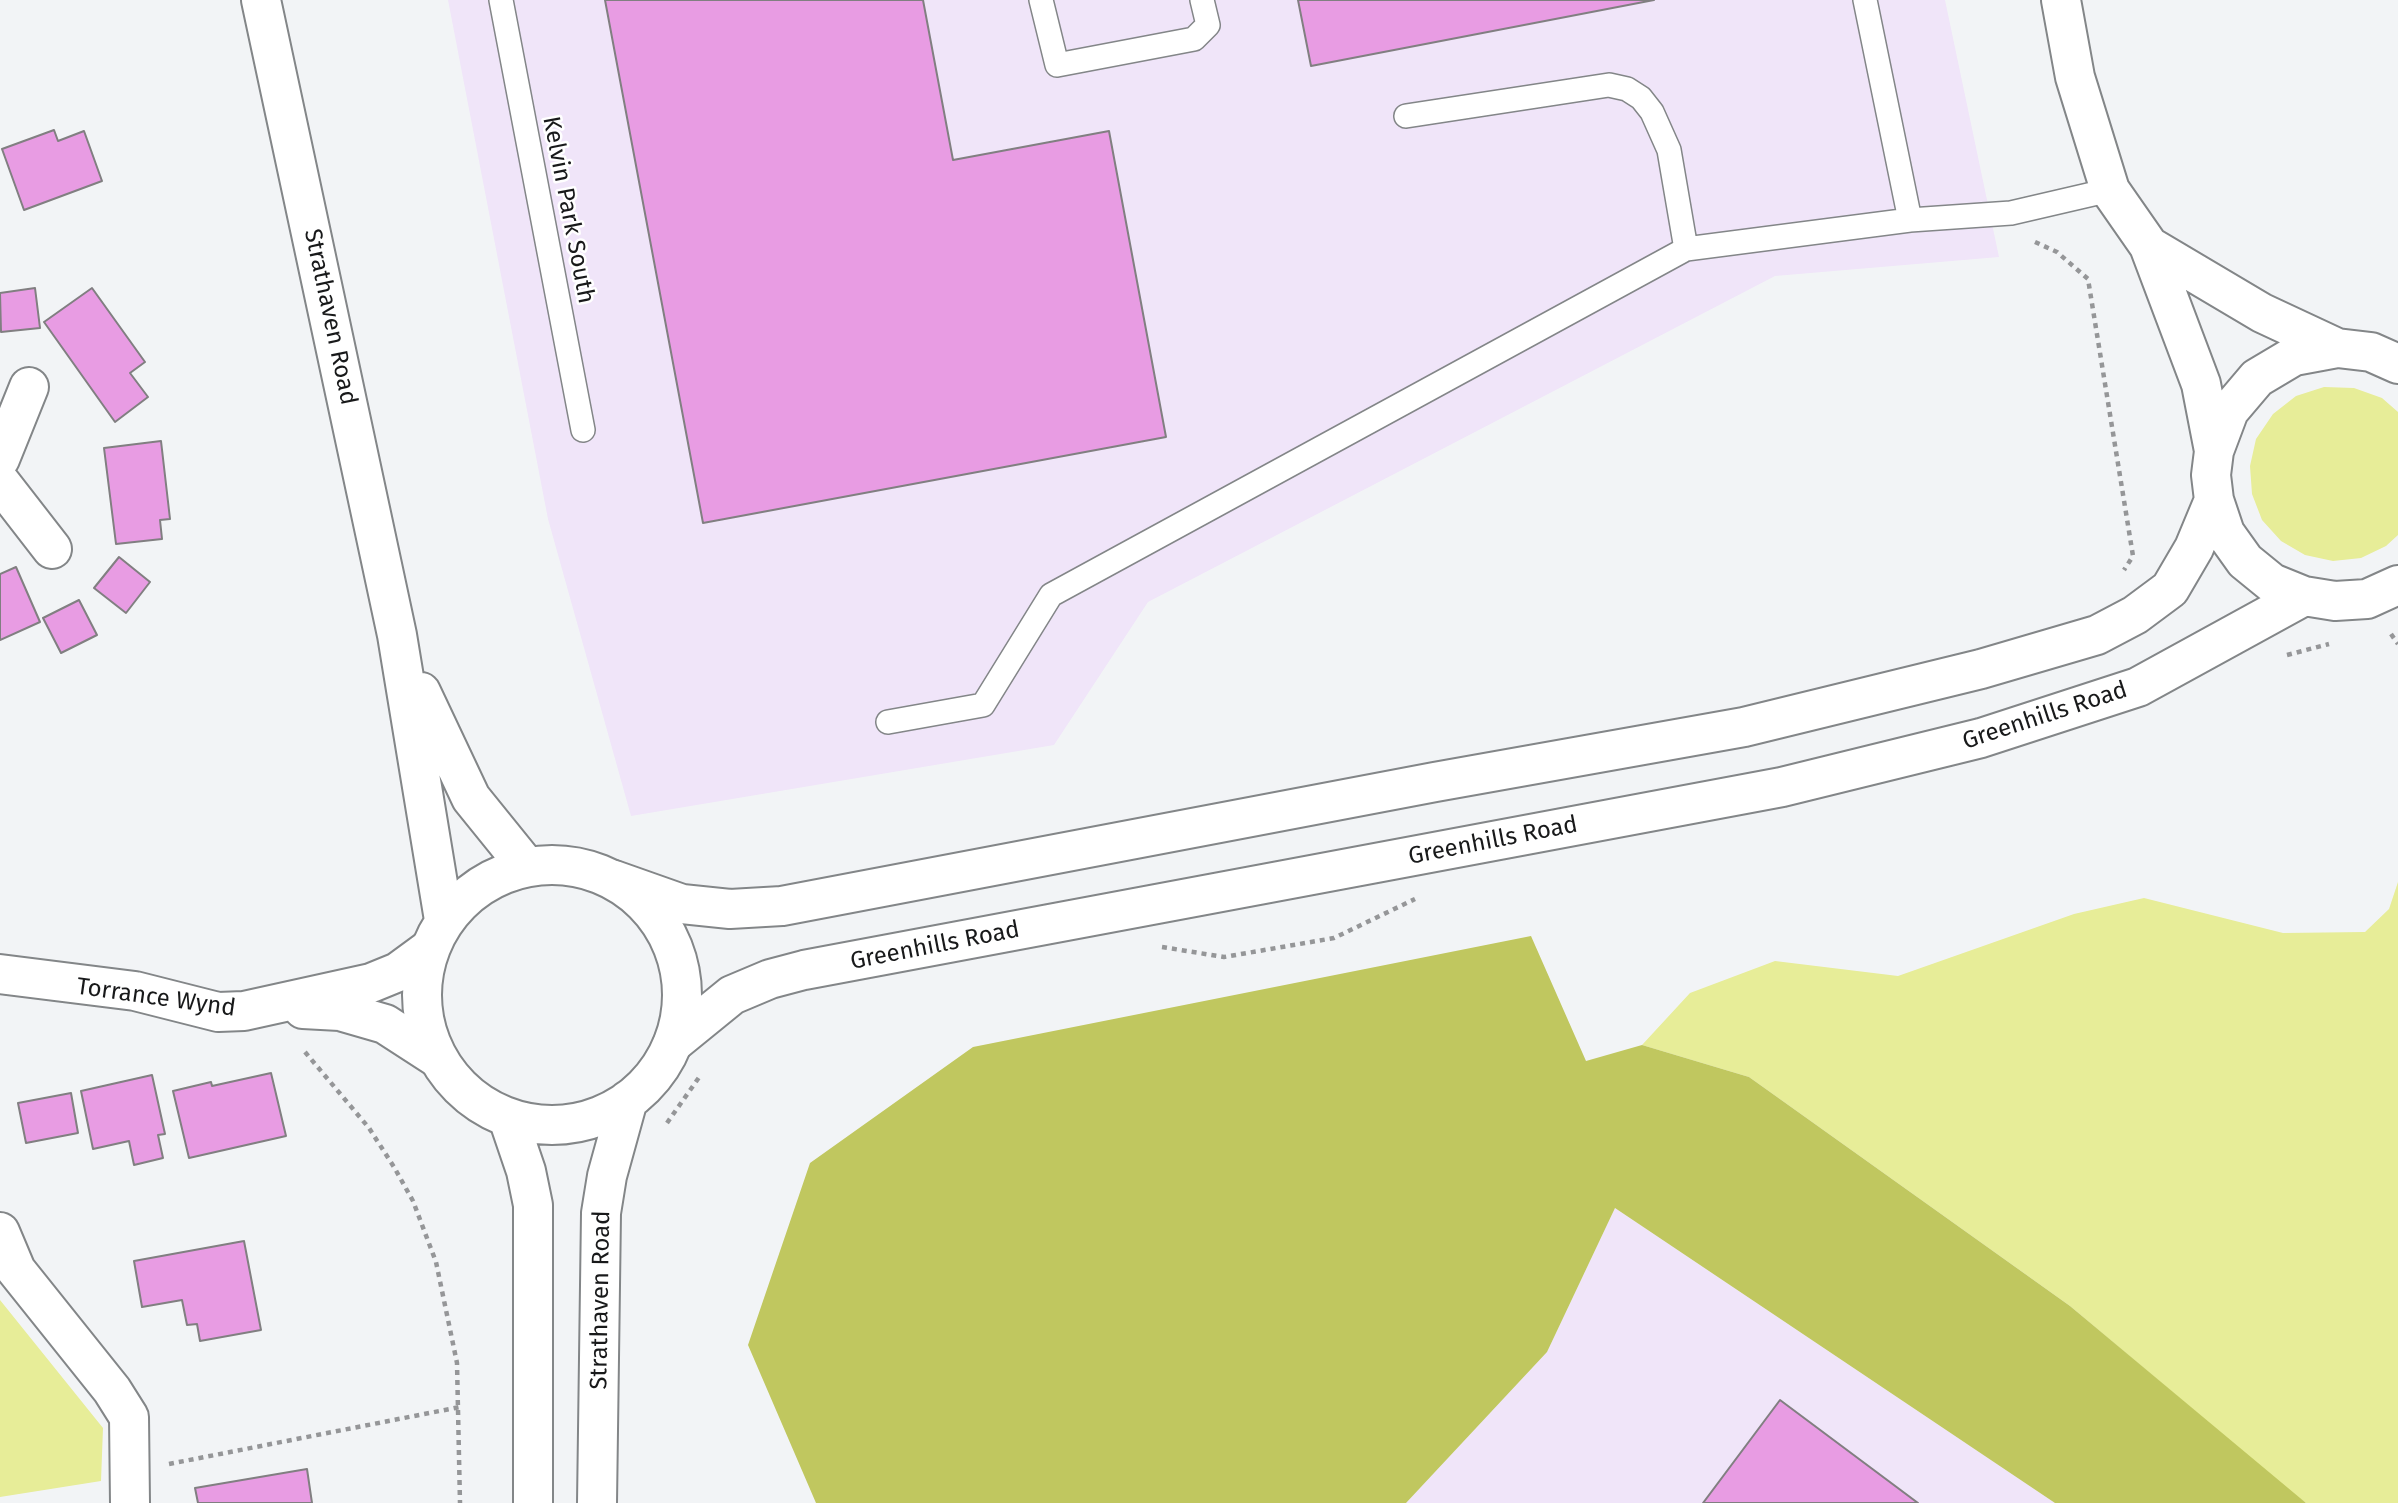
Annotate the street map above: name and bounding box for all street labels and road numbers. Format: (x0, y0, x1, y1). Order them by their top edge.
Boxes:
street label: Kelvin Park South (536, 114, 600, 306)
street label: Strathaven Road (297, 226, 363, 408)
street label: Greenhills Road (1959, 676, 2131, 756)
street label: Greenhills Road (1406, 810, 1580, 872)
street label: Greenhills Road (848, 915, 1022, 977)
street label: Torrance Wynd (75, 973, 237, 1023)
street label: Strathaven Road (585, 1210, 617, 1390)

